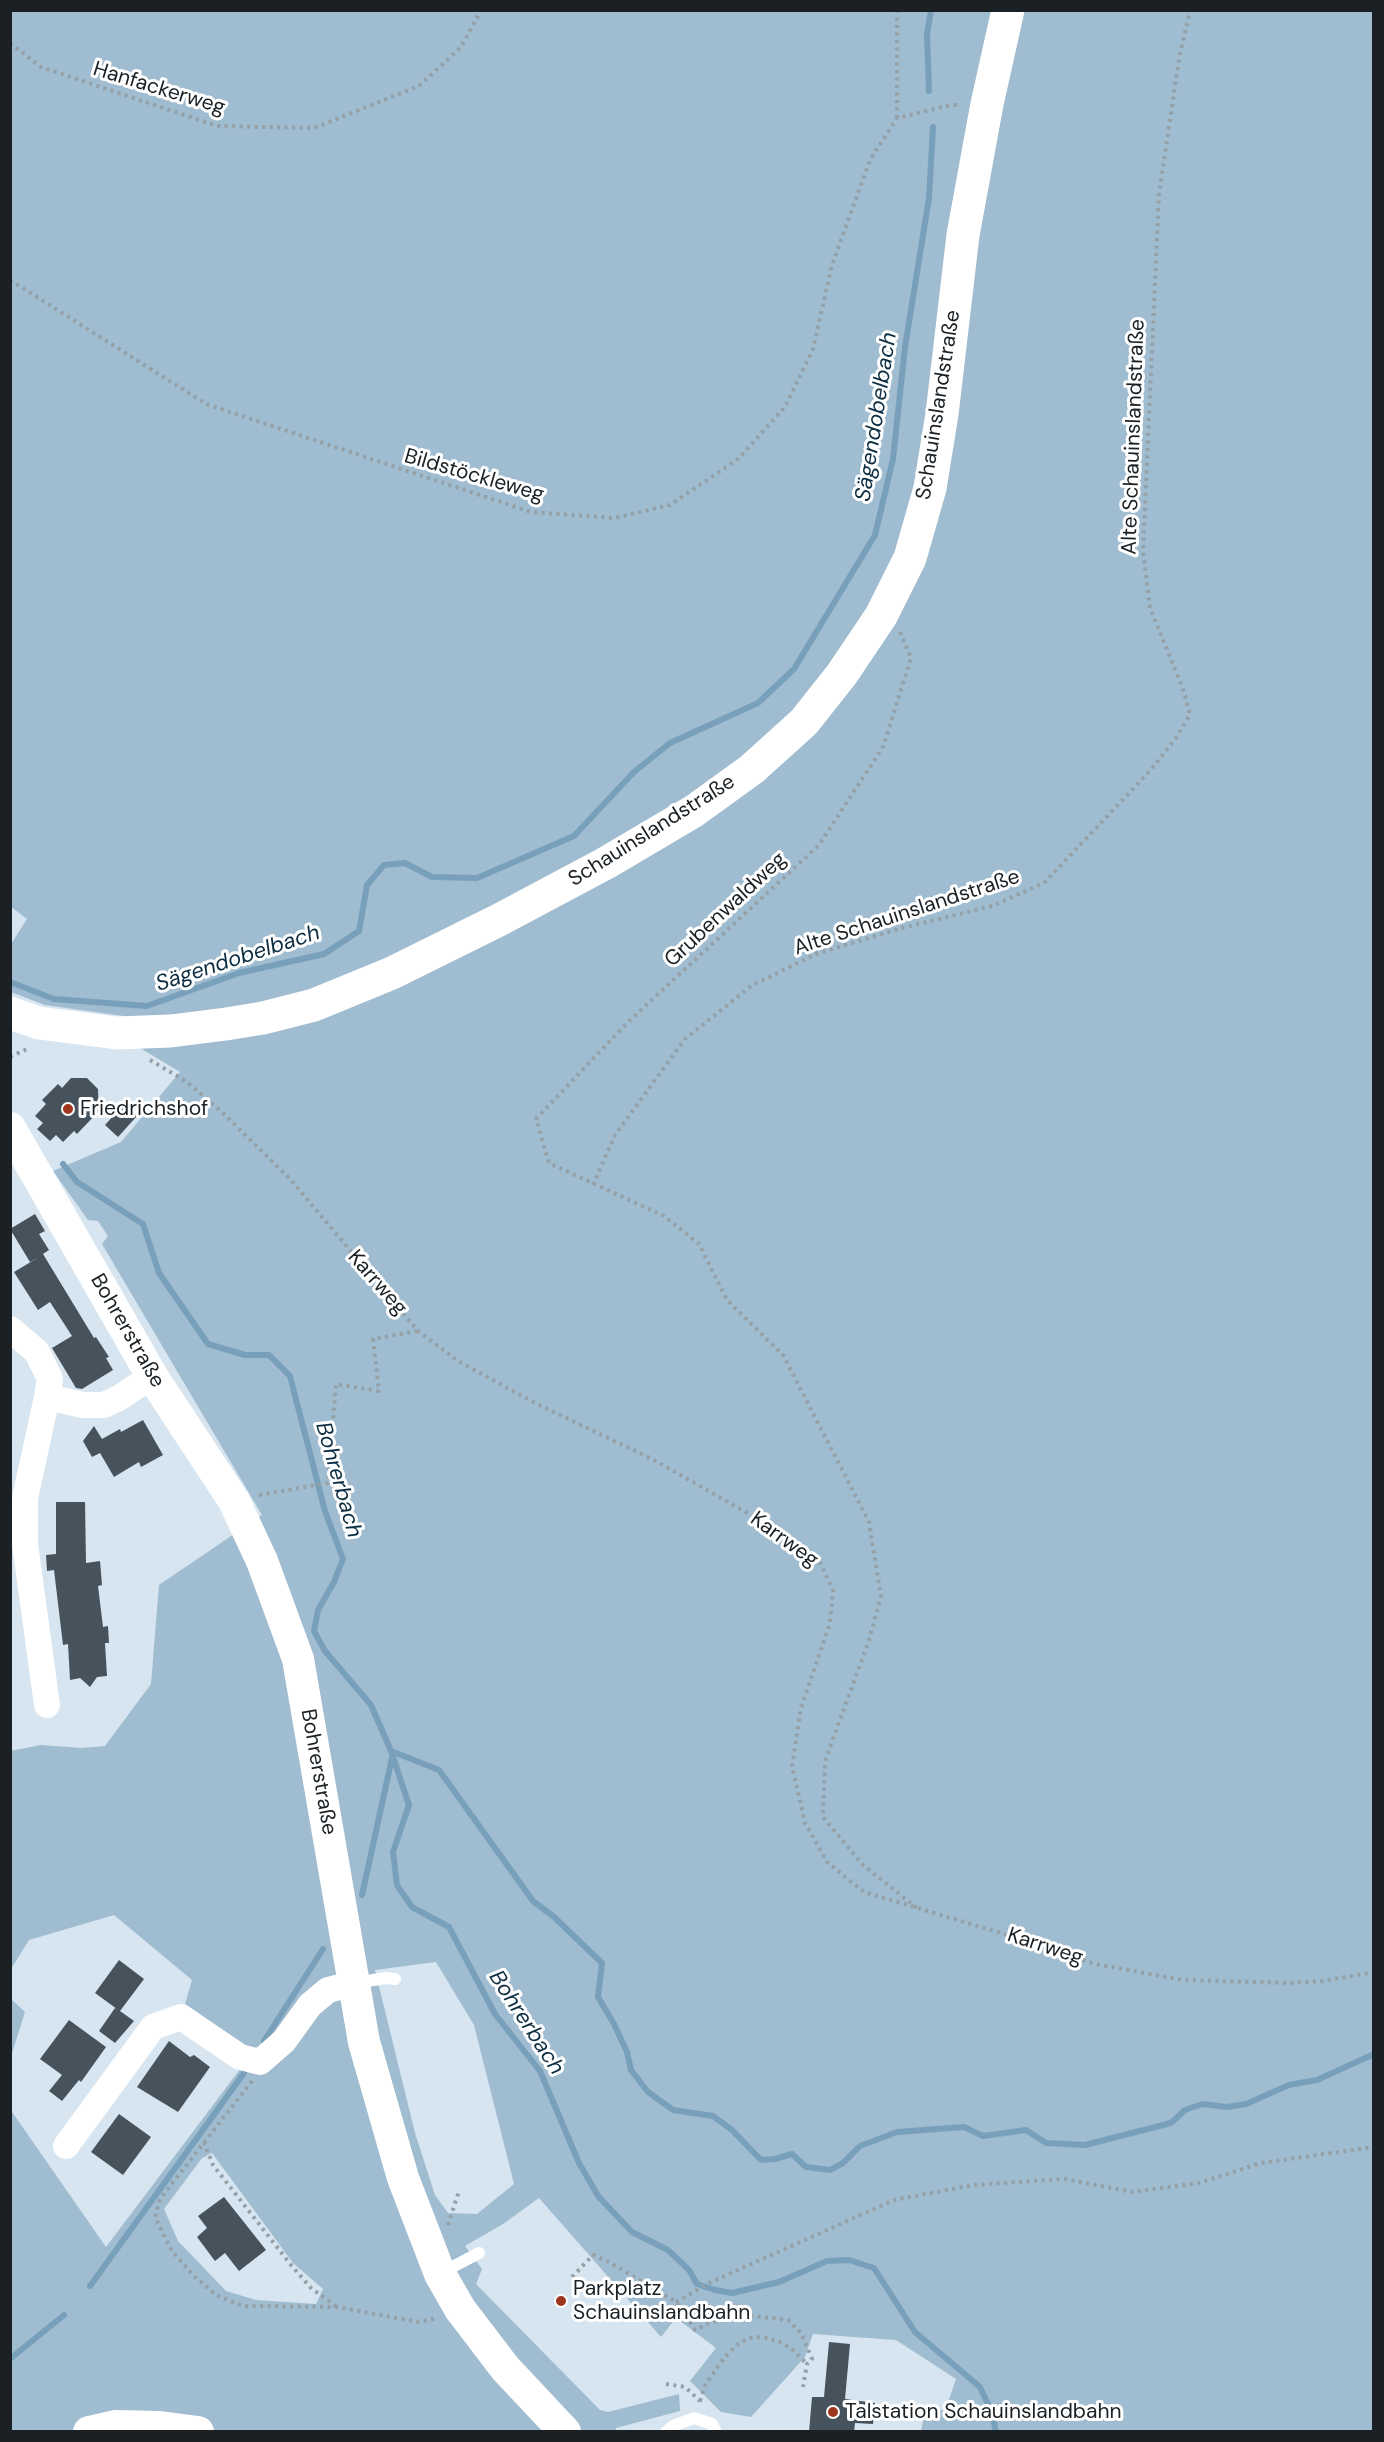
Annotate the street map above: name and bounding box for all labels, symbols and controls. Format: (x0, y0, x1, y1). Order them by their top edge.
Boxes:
street label: Hanfackerweg (90, 57, 228, 121)
street label: Schauinslandstraße (912, 308, 966, 502)
street label: Alte Schauinslandstraße (1117, 319, 1151, 555)
water label: Sägendobelbach (851, 331, 903, 503)
street label: Bildstöckleweg (401, 444, 547, 508)
street label: Schauinslandstraße (564, 770, 740, 892)
street label: Grubenwaldweg (660, 847, 792, 973)
street label: Alte Schauinslandstraße (791, 865, 1023, 961)
water label: Sägendobelbach (153, 920, 323, 998)
place label: Friedrichshof (80, 1096, 208, 1122)
marker: Friedrichshof (61, 1102, 75, 1116)
street label: Karrweg (342, 1245, 412, 1321)
street label: Bohrerstraße (84, 1270, 170, 1392)
water label: Bohrerbach (309, 1419, 367, 1541)
street label: Karrweg (745, 1507, 823, 1573)
street label: Bohrerstraße (295, 1707, 341, 1837)
street label: Karrweg (1004, 1923, 1086, 1971)
water label: Bohrerbach (483, 1966, 569, 2080)
place label: Parkplatz Schauinslandbahn (573, 2276, 750, 2326)
marker: Parkplatz Schauinslandbahn (554, 2294, 568, 2308)
place label: Talstation Schauinslandbahn (845, 2399, 1122, 2425)
marker: Talstation Schauinslandbahn (826, 2405, 840, 2419)

